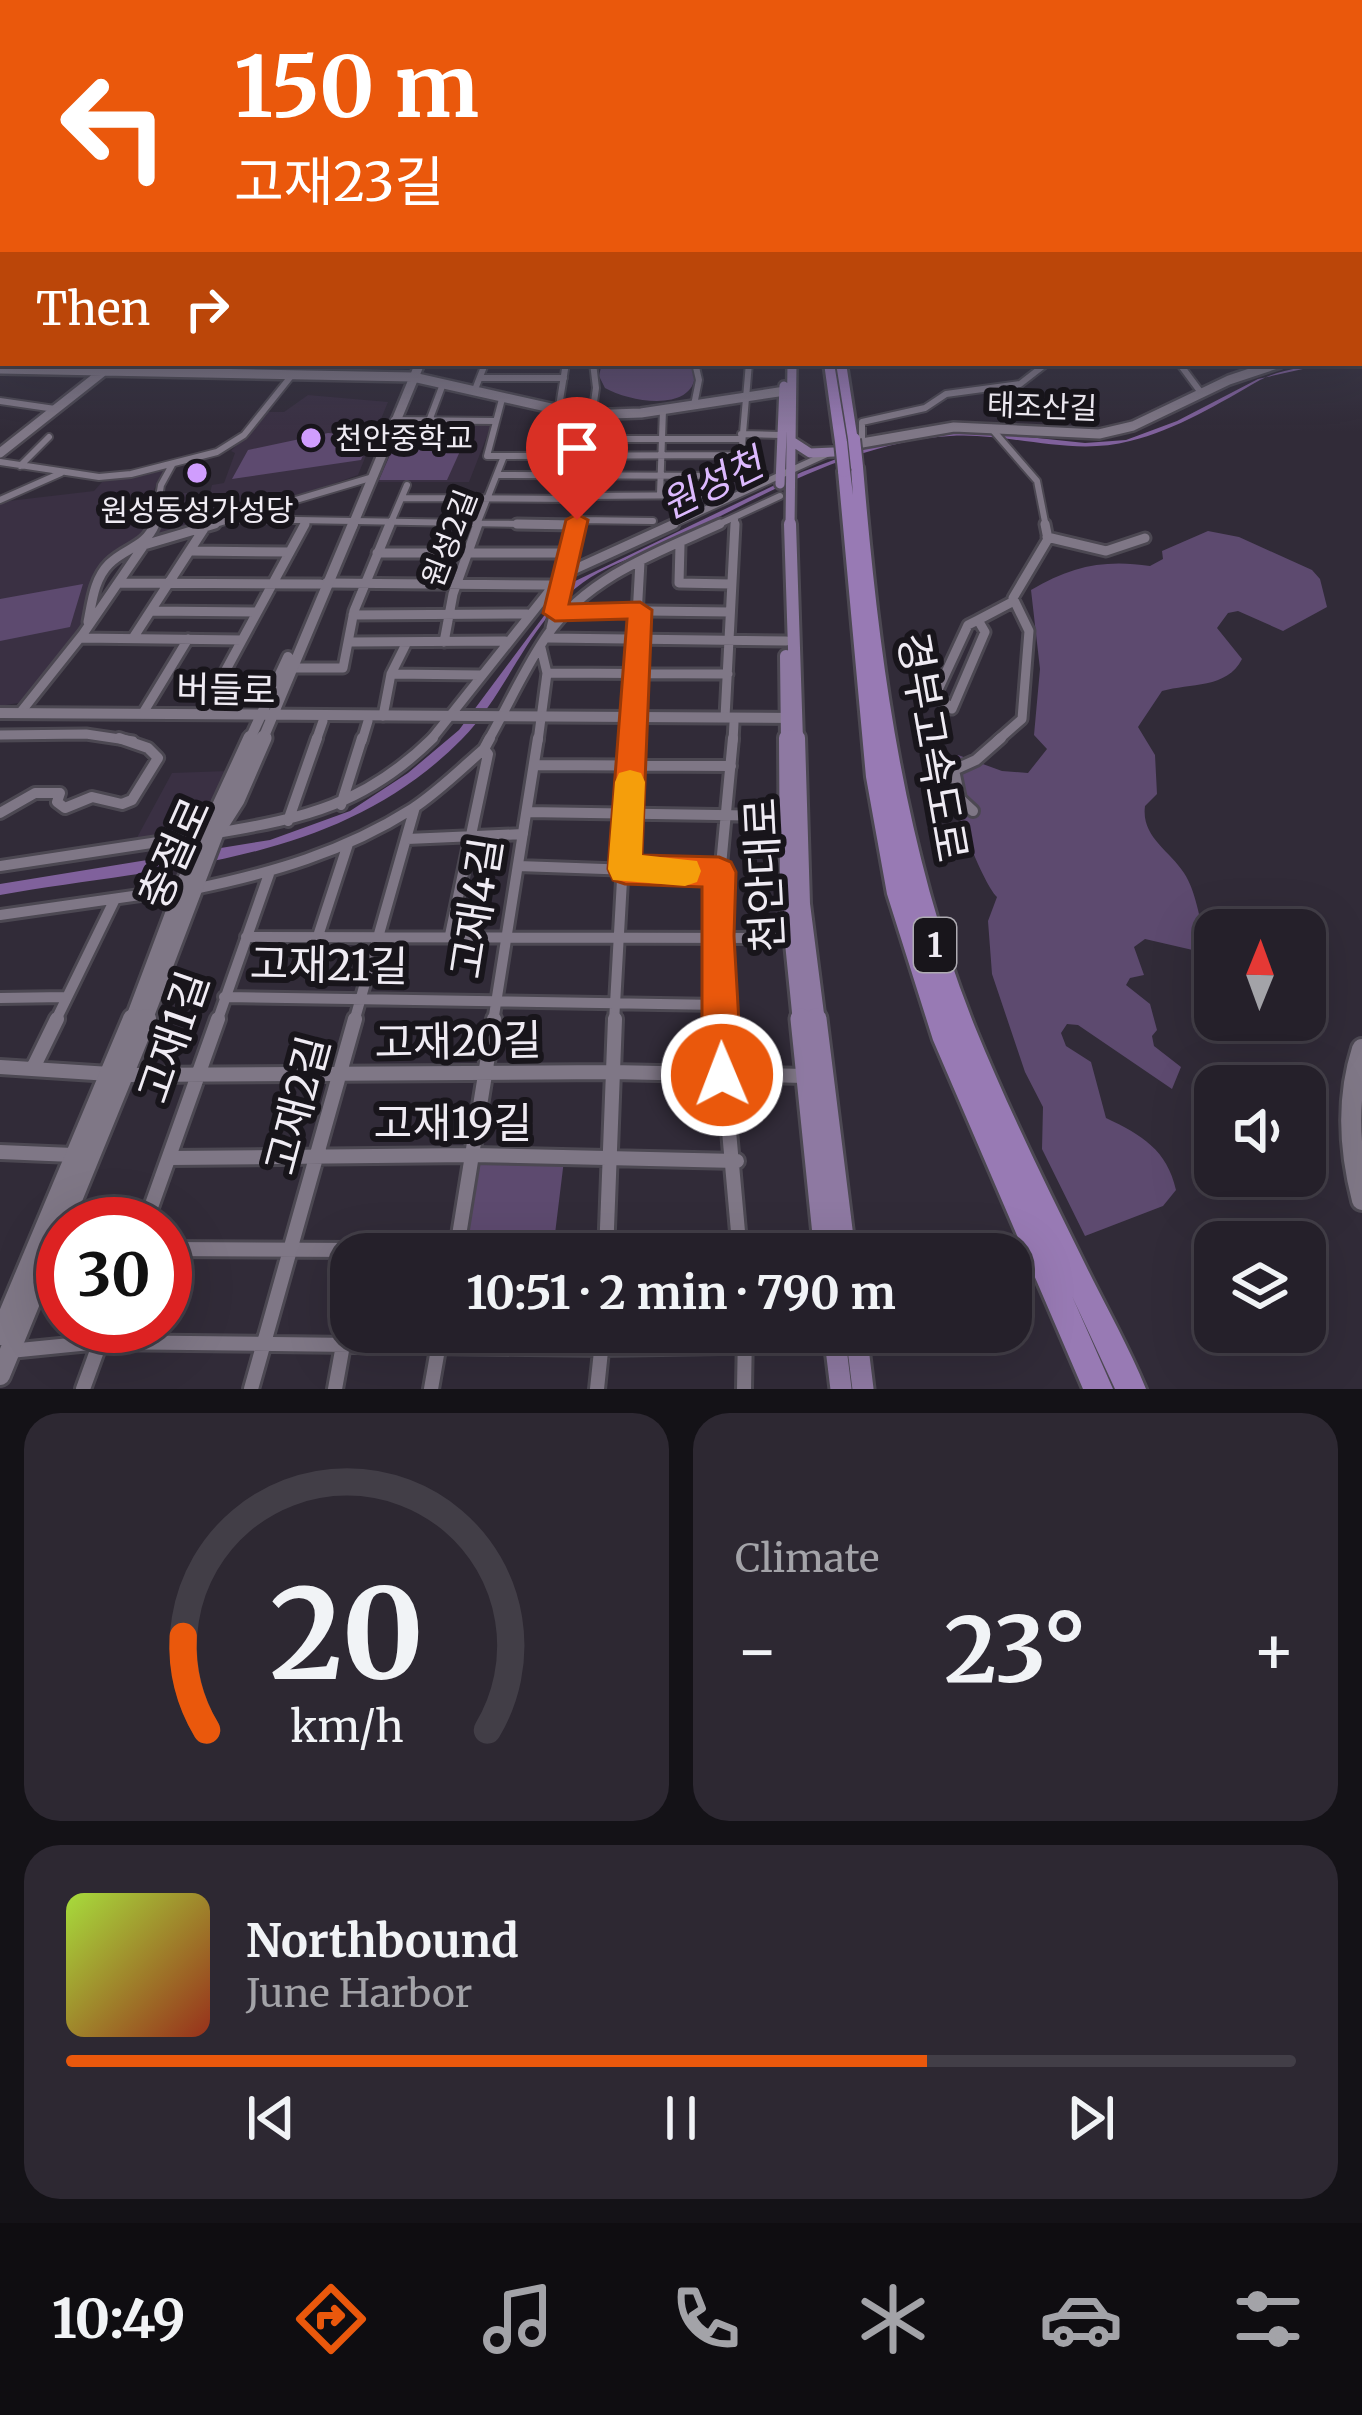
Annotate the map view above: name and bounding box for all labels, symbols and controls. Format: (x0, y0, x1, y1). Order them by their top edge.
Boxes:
text: 150 m (234, 34, 479, 140)
icon: left (36, 48, 192, 204)
text: 고재23길 (234, 148, 444, 216)
icon: right (174, 276, 240, 342)
text: Then (36, 281, 150, 337)
street label: 태조산길 (986, 385, 1098, 427)
pin (526, 397, 628, 520)
icon: arrive (544, 415, 610, 481)
place label: 천안중학교 (335, 419, 473, 457)
marker: 천안중학교 (298, 425, 324, 451)
water label: 원성천 (653, 437, 775, 530)
marker: 원성동성가성당 (184, 460, 210, 486)
street label: 원성2길 (413, 484, 485, 592)
place label: 원성동성가성당 (100, 491, 294, 529)
street label: 경부고속도로 (887, 628, 979, 866)
street label: 버들로 (176, 667, 276, 713)
street label: 충절로 (127, 789, 221, 917)
street label: 천안대로 (734, 796, 794, 954)
street label: 고재4길 (439, 834, 513, 982)
north arrow (1194, 909, 1326, 1041)
map controls (1194, 909, 1326, 1353)
road number: 1 (914, 918, 956, 972)
street label: 고재21길 (249, 938, 409, 992)
street label: 고재1길 (126, 965, 220, 1109)
position arrow (659, 1012, 785, 1138)
street label: 고재20길 (374, 1014, 542, 1068)
street label: 고재2길 (254, 1030, 340, 1180)
button: sound (1194, 1065, 1326, 1197)
street label: 고재19길 (374, 1097, 532, 1149)
speed limit sign: 30 (36, 1197, 192, 1353)
button: layers (1194, 1221, 1326, 1353)
text: 10:51 · 2 min · 790 m (466, 1265, 896, 1321)
text: Climate (735, 1534, 879, 1583)
text: 20 (269, 1556, 424, 1713)
text: 23° (944, 1593, 1087, 1707)
text: − (735, 1609, 779, 1692)
text: + (1252, 1609, 1296, 1692)
text: km/h (290, 1700, 403, 1754)
text: Northbound (246, 1913, 519, 1969)
text: June Harbor (246, 1969, 472, 2018)
icon: previous (238, 2085, 304, 2151)
icon: pause (648, 2085, 714, 2151)
icon: next (1058, 2085, 1124, 2151)
icon: directions (289, 2277, 373, 2361)
icon: music (476, 2277, 560, 2361)
icon: phone (664, 2277, 748, 2361)
icon: climate (851, 2277, 935, 2361)
icon: car (1039, 2277, 1123, 2361)
icon: filters (1226, 2277, 1310, 2361)
text: 10:49 (52, 2285, 186, 2353)

